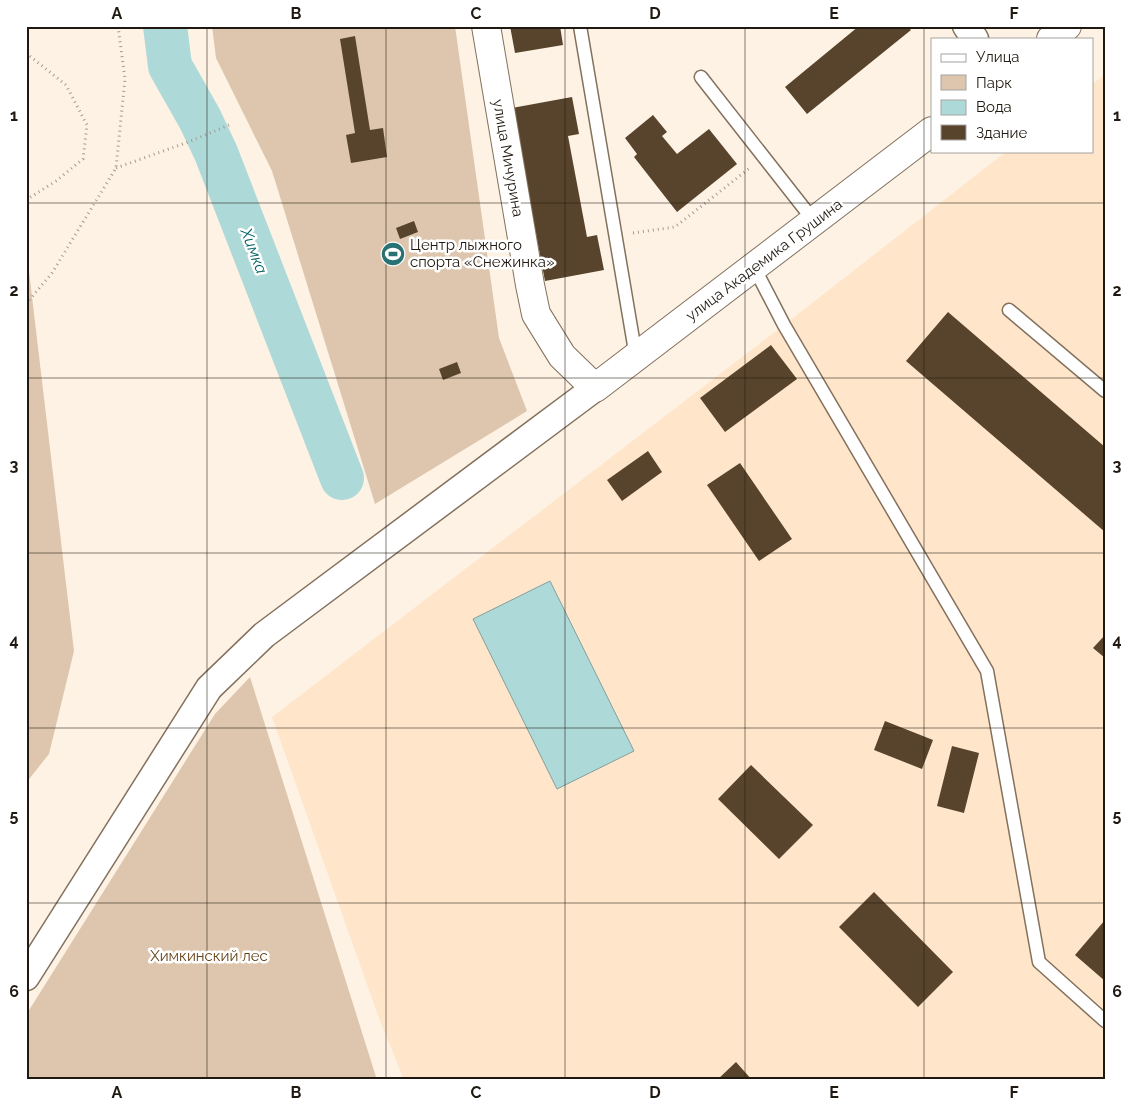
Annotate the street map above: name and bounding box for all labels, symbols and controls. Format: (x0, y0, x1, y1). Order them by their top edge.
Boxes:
text: A (112, 4, 123, 23)
text: B (291, 4, 302, 23)
text: C (471, 4, 482, 23)
text: D (649, 4, 661, 23)
text: E (829, 4, 839, 23)
text: F (1009, 4, 1019, 23)
legend (931, 38, 1094, 152)
text: Улица (976, 48, 1020, 66)
text: Парк (976, 74, 1012, 92)
street label: улица Мичурина (489, 98, 527, 218)
text: Вода (976, 98, 1012, 116)
text: 1 (10, 106, 18, 125)
text: 1 (1113, 106, 1121, 125)
text: Здание (976, 124, 1028, 142)
street label: улица Академика Грушина (682, 195, 846, 325)
water label: Химка (236, 225, 271, 277)
place label: Центр лыжного спорта «Снежинка» (410, 236, 555, 271)
sports icon: Центр лыжного спорта «Снежинка» (380, 241, 406, 267)
text: 2 (9, 281, 19, 300)
text: 2 (1112, 281, 1122, 300)
text: 3 (10, 456, 19, 475)
text: 3 (1113, 456, 1122, 475)
text: 4 (9, 631, 19, 650)
text: 4 (1112, 631, 1122, 650)
text: 5 (10, 806, 19, 825)
text: 5 (1113, 806, 1122, 825)
park label: Химкинский лес (150, 947, 268, 965)
text: 6 (9, 982, 19, 1001)
text: 6 (1112, 982, 1122, 1001)
text: A (112, 1083, 123, 1102)
text: B (291, 1083, 302, 1102)
text: C (471, 1083, 482, 1102)
text: D (649, 1083, 661, 1102)
text: E (829, 1083, 839, 1102)
text: F (1009, 1083, 1019, 1102)

